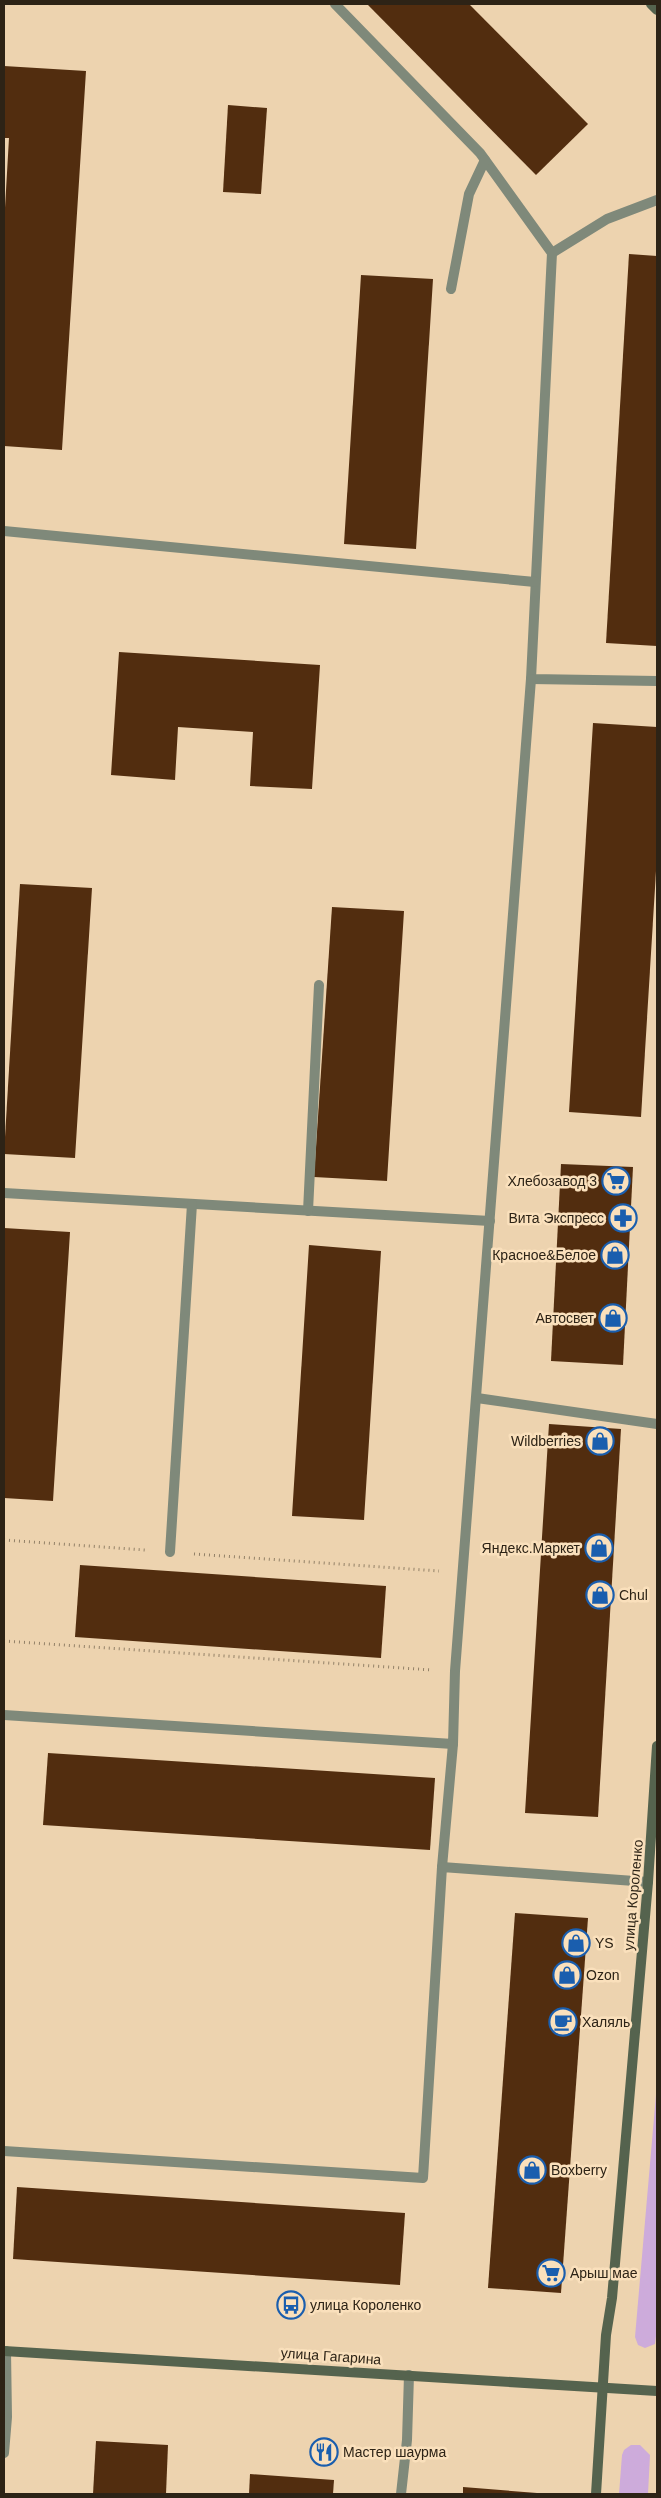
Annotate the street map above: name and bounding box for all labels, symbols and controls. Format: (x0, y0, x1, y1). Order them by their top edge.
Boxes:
supermarket icon: Хлебозавод 3 (601, 1166, 631, 1196)
place label: Хлебозавод 3 (507, 1173, 597, 1189)
pharmacy icon: Вита Экспресс (608, 1203, 638, 1233)
place label: Вита Экспресс (508, 1210, 604, 1226)
shop icon: Красное&Белое (600, 1240, 630, 1270)
place label: Красное&Белое (492, 1247, 596, 1263)
shop icon: Автосвет (598, 1303, 628, 1333)
place label: Автосвет (535, 1310, 595, 1326)
shop icon: Wildberries (585, 1426, 615, 1456)
place label: Wildberries (511, 1433, 581, 1449)
shop icon: Яндекс.Маркет (584, 1533, 614, 1563)
place label: Яндекс.Маркет (482, 1540, 581, 1556)
shop icon: Chul (585, 1580, 615, 1610)
place label: Chul (619, 1587, 648, 1603)
street label: улица Короленко (620, 1839, 646, 1951)
shop icon: YS (561, 1928, 591, 1958)
place label: YS (595, 1935, 614, 1951)
shop icon: Ozon (552, 1960, 582, 1990)
place label: Ozon (586, 1967, 619, 1983)
cafe icon: Халяль (548, 2007, 578, 2037)
place label: Халяль (582, 2014, 630, 2030)
shop icon: Boxberry (517, 2155, 547, 2185)
place label: Boxberry (551, 2162, 607, 2178)
supermarket icon: Арыш мае (536, 2258, 566, 2288)
place label: Арыш мае (570, 2265, 638, 2281)
bus stop icon: улица Короленко (276, 2290, 306, 2320)
place label: улица Короленко (310, 2297, 422, 2313)
street label: улица Гагарина (280, 2345, 382, 2368)
restaurant icon: Мастер шаурма (309, 2437, 339, 2467)
place label: Мастер шаурма (343, 2444, 446, 2460)

